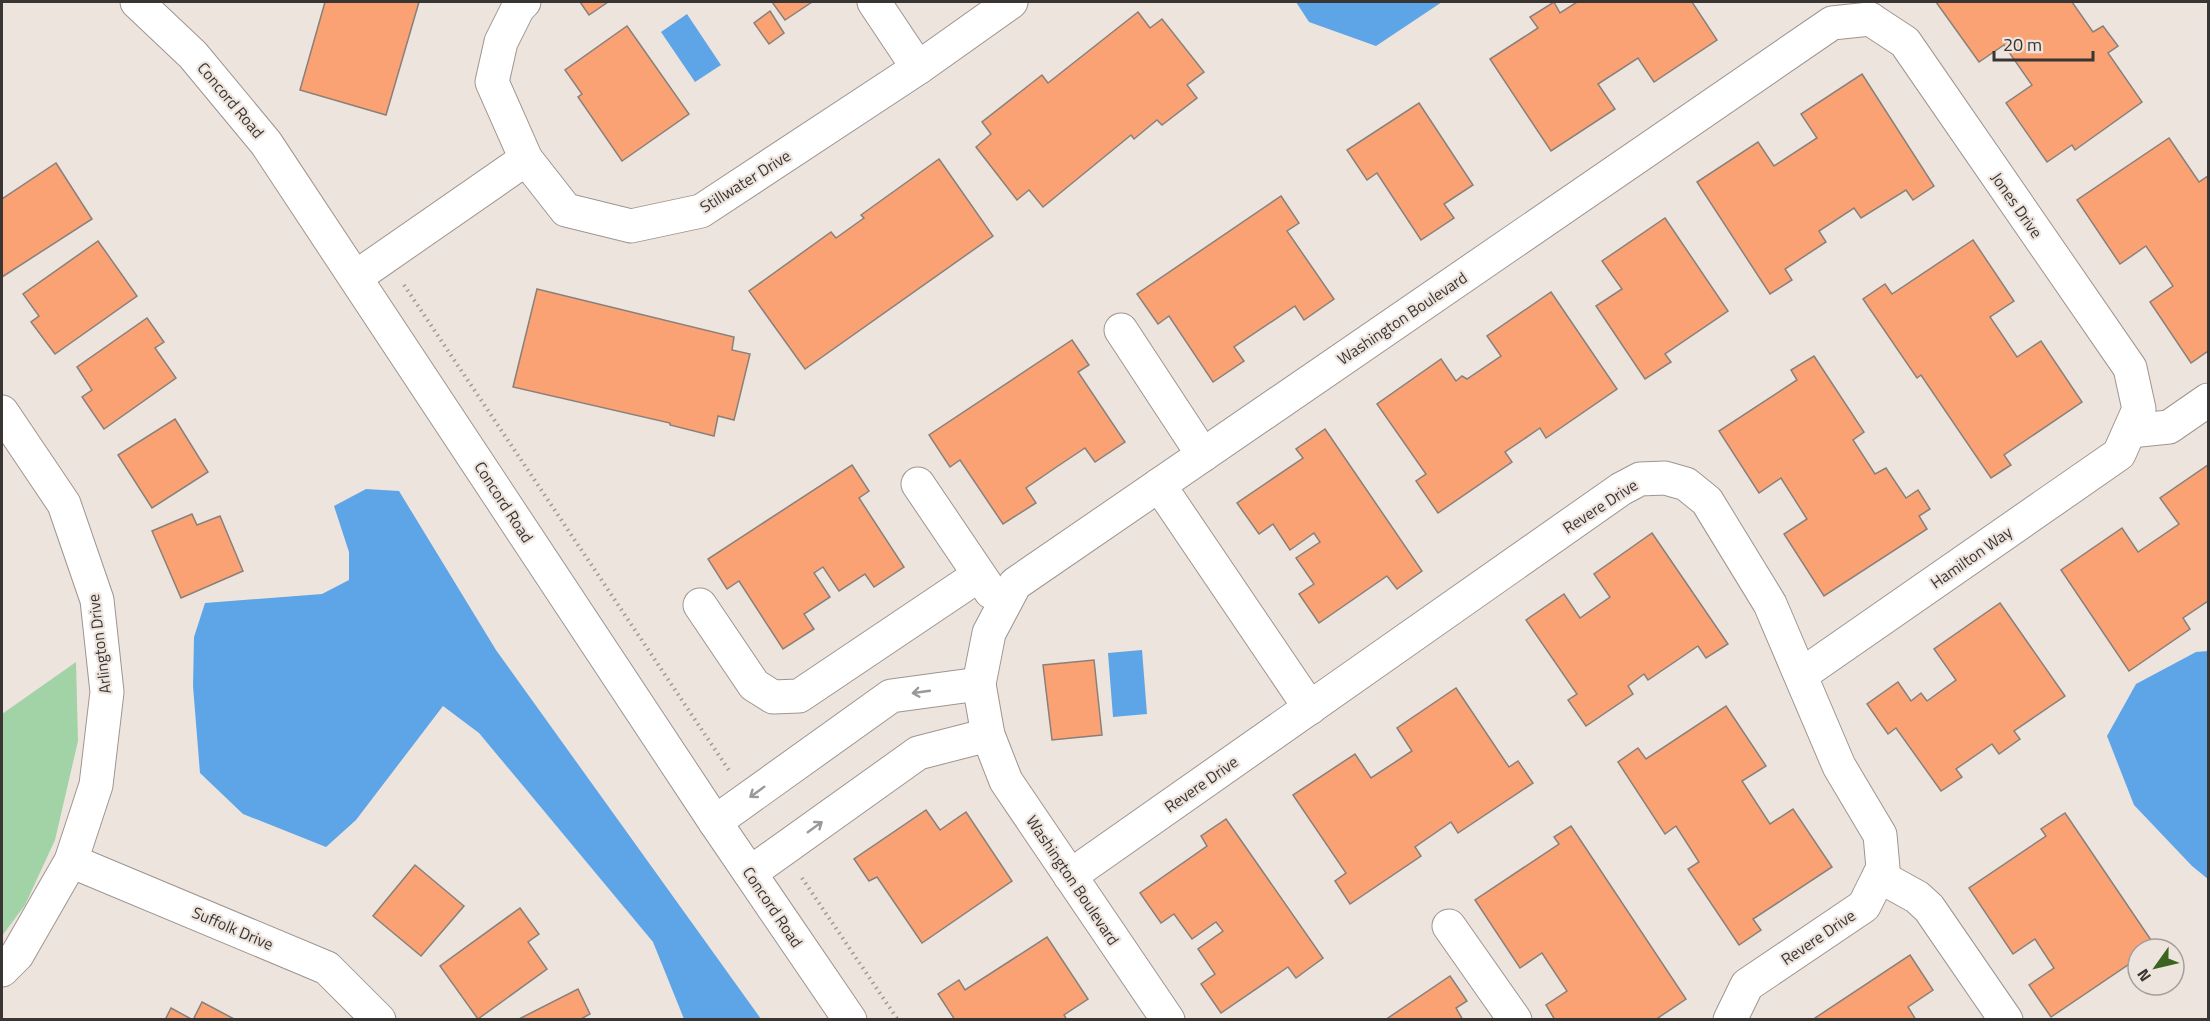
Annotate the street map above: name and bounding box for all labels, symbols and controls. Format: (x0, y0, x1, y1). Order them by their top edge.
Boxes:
scale bar (1994, 24, 2093, 62)
text: 20 m (2003, 31, 2042, 58)
street label: Concord Road (192, 57, 270, 143)
street label: Stillwater Drive (695, 144, 795, 218)
street label: Jones Drive (1985, 167, 2049, 243)
street label: Washington Boulevard (1332, 265, 1472, 371)
street label: Concord Road (469, 457, 539, 547)
street label: Revere Drive (1558, 473, 1642, 539)
street label: Hamilton Way (1925, 520, 2017, 594)
street label: Arlington Drive (81, 593, 117, 695)
one-way arrow (912, 687, 931, 698)
street label: Revere Drive (1159, 750, 1243, 818)
one-way arrow (749, 786, 766, 798)
street label: Washington Boulevard (1020, 810, 1126, 950)
one-way arrow (806, 821, 823, 833)
street label: Concord Road (737, 862, 809, 952)
street label: Suffolk Drive (189, 900, 277, 956)
street label: Revere Drive (1776, 903, 1860, 971)
north arrow (2126, 937, 2186, 997)
text: N (2131, 964, 2157, 987)

